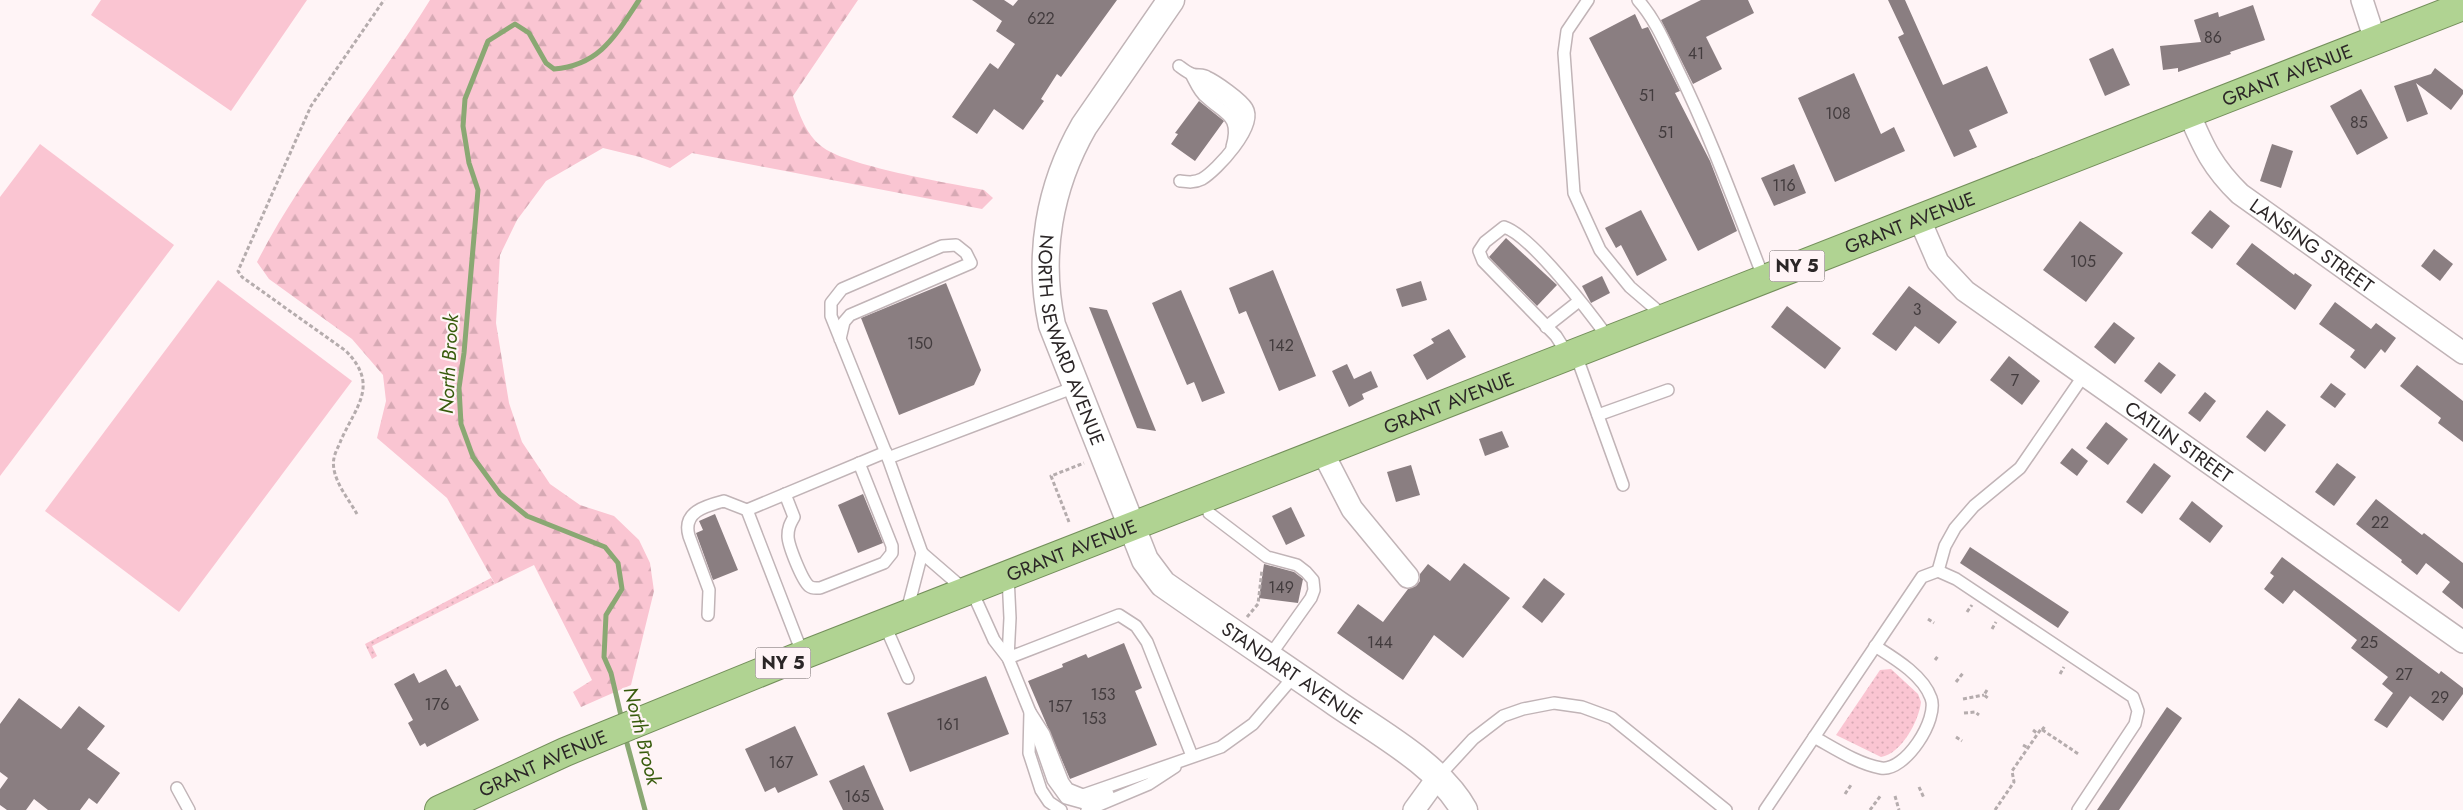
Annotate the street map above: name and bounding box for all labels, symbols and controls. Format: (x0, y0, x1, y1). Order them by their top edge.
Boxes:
house number: 622 (1027, 7, 1055, 30)
house number: 86 (2204, 26, 2222, 49)
street label: GRANT AVENUE (2218, 37, 2356, 113)
house number: 41 (1688, 42, 1704, 65)
house number: 51 (1639, 84, 1655, 107)
house number: 108 (1825, 102, 1851, 125)
house number: 85 (2350, 111, 2368, 134)
house number: 51 (1658, 121, 1674, 144)
house number: 116 (1772, 174, 1796, 197)
street label: GRANT AVENUE (1841, 185, 1979, 260)
street label: LANSING STREET (2245, 192, 2380, 299)
street label: NORTH SEWARD AVENUE (1032, 234, 1112, 449)
road number: NY 5 (1770, 250, 1824, 282)
house number: 105 (2070, 250, 2096, 273)
house number: 3 (1913, 298, 1922, 321)
water label: North Brook (432, 312, 466, 415)
house number: 150 (907, 332, 933, 355)
house number: 142 (1268, 334, 1294, 357)
street label: GRANT AVENUE (1380, 365, 1518, 440)
house number: 7 (2011, 369, 2020, 392)
street label: CATLIN STREET (2119, 394, 2238, 489)
house number: 22 (2371, 511, 2389, 534)
street label: GRANT AVENUE (1002, 512, 1141, 588)
house number: 149 (1268, 576, 1294, 599)
street label: STANDART AVENUE (1216, 615, 1368, 731)
house number: 144 (1367, 631, 1393, 654)
house number: 25 (2360, 631, 2378, 654)
road number: NY 5 (756, 648, 810, 678)
house number: 27 (2395, 663, 2413, 686)
house number: 153 (1091, 683, 1116, 706)
water label: North Brook (616, 684, 669, 789)
house number: 29 (2431, 686, 2449, 709)
house number: 176 (425, 693, 449, 716)
house number: 157 (1048, 695, 1073, 718)
house number: 153 (1082, 707, 1107, 730)
house number: 161 (936, 713, 960, 736)
street label: GRANT AVENUE (474, 723, 611, 803)
house number: 167 (769, 751, 794, 774)
house number: 165 (844, 785, 870, 808)

